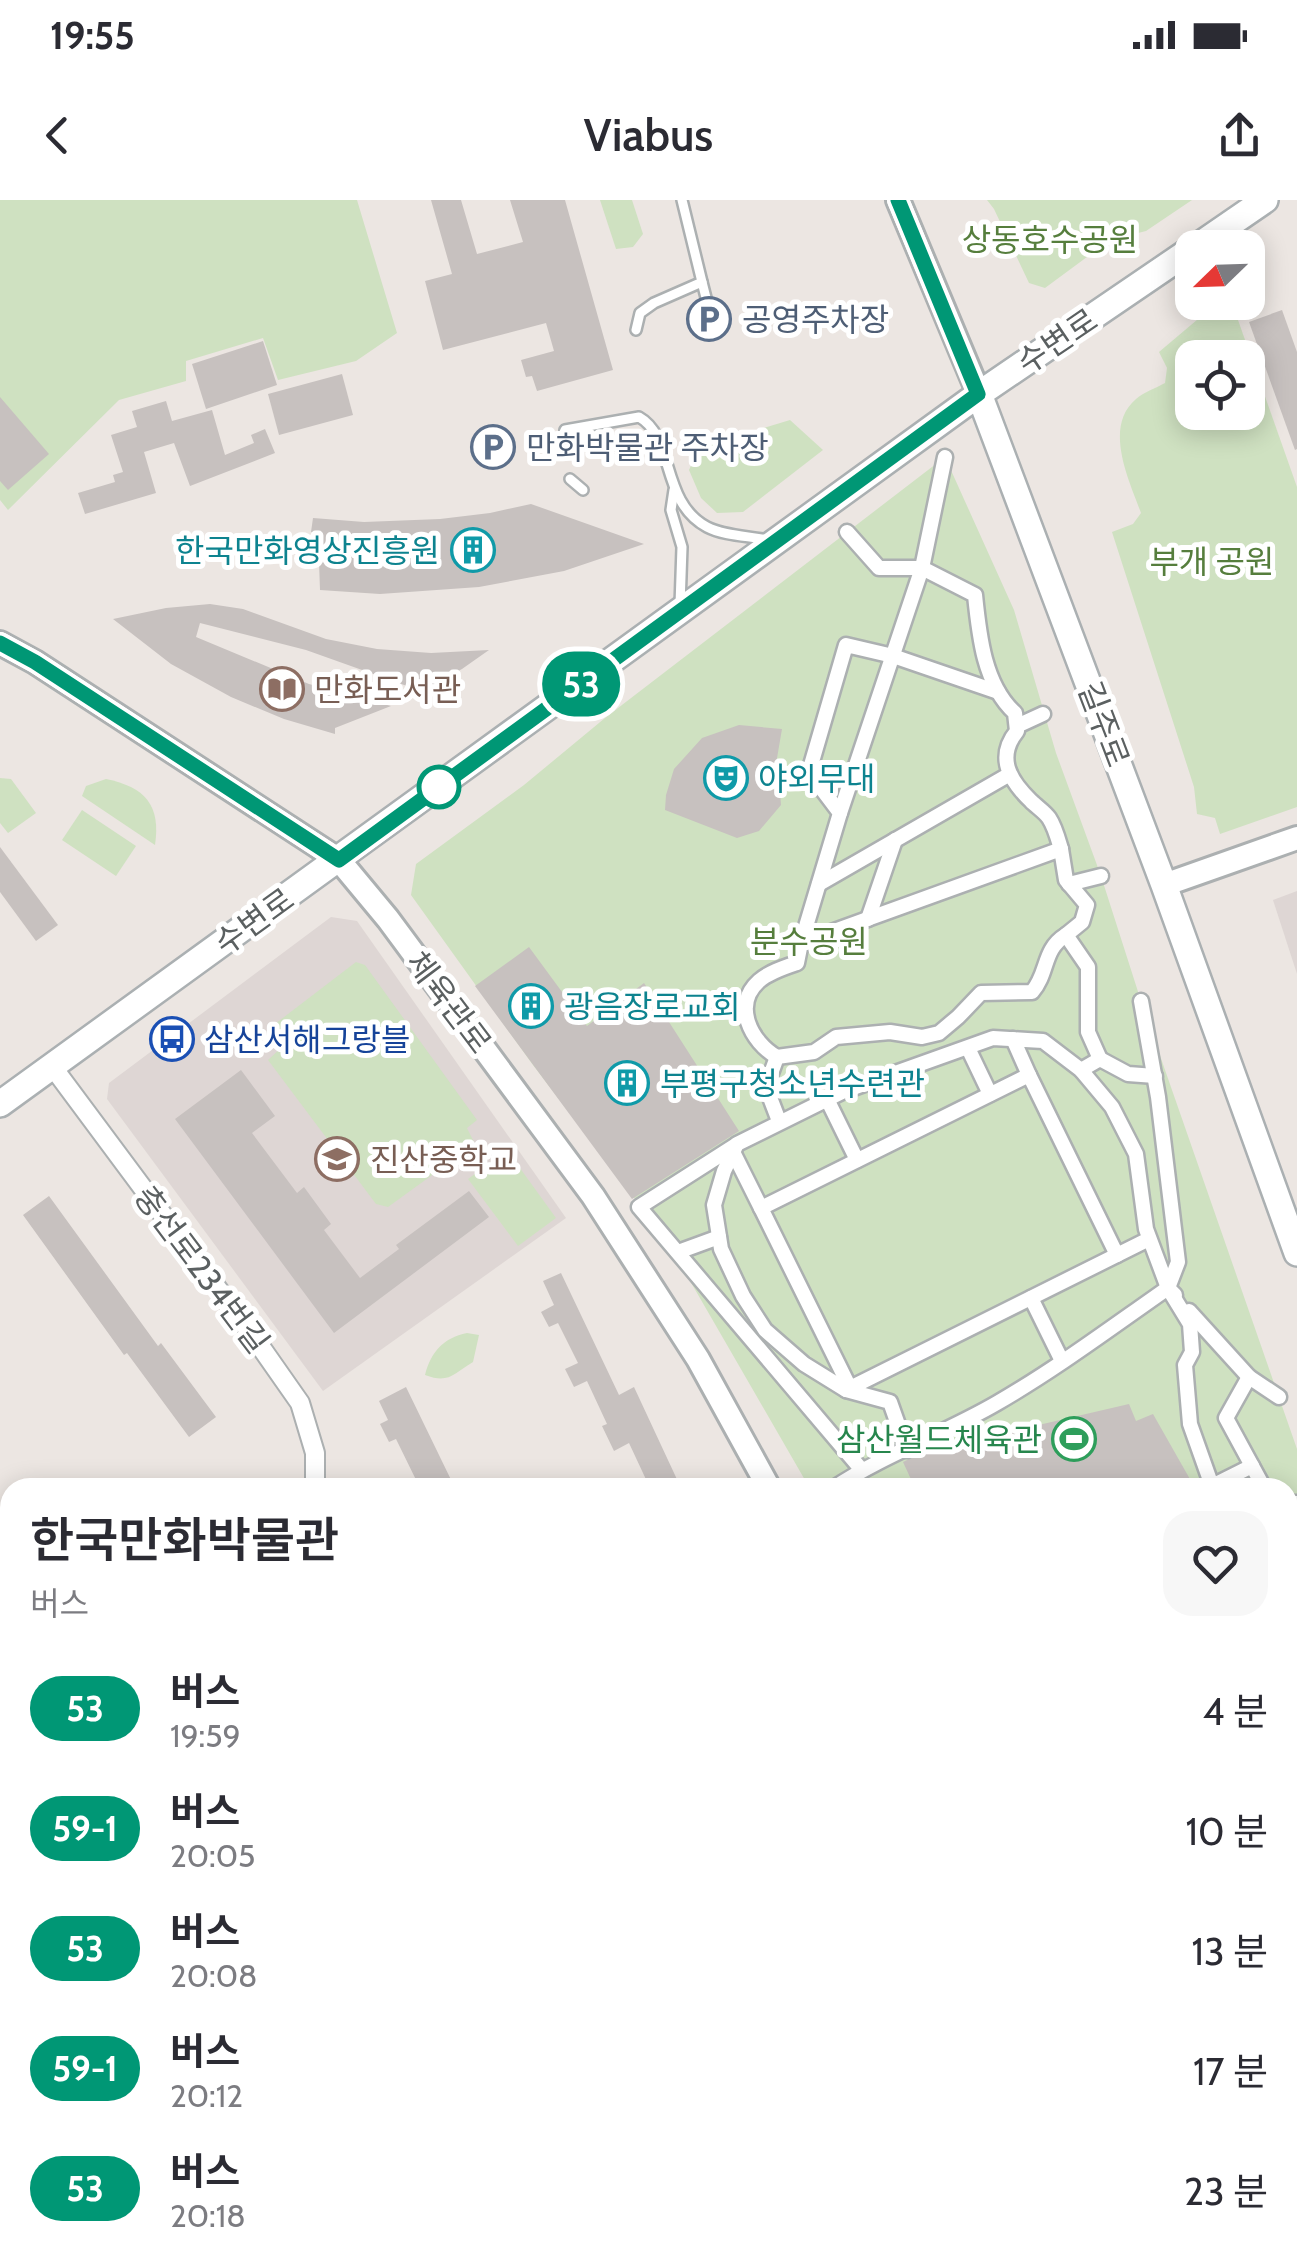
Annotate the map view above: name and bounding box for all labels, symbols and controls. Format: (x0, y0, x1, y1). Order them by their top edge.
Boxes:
text: 19:55 (50, 12, 135, 59)
icon: back (30, 108, 85, 163)
text: Viabus (584, 108, 713, 162)
icon: share (1212, 108, 1267, 163)
park label: 상동호수공원 (962, 220, 1138, 259)
north arrow (1175, 230, 1265, 320)
map controls (1175, 230, 1265, 430)
parking icon: 공영주차장 (686, 296, 732, 342)
place label: 공영주차장 (742, 300, 889, 339)
street label: 수변로 (1009, 300, 1105, 382)
button: locate (1175, 340, 1265, 430)
parking icon: 만화박물관 주차장 (470, 424, 516, 470)
place label: 만화박물관 주차장 (526, 428, 769, 467)
building icon: 한국만화영상진흥원 (450, 527, 496, 573)
place label: 한국만화영상진흥원 (175, 531, 440, 570)
park label: 부개 공원 (1150, 542, 1274, 581)
line badge: 53 (536, 652, 626, 716)
text: 53 (562, 663, 600, 706)
library icon: 만화도서관 (259, 666, 305, 712)
place label: 만화도서관 (314, 670, 461, 709)
street label: 길주로 (1070, 676, 1138, 772)
theatre icon: 야외무대 (703, 755, 749, 801)
place label: 야외무대 (758, 759, 876, 798)
unlabelled marker (418, 766, 460, 808)
street label: 수변로 (207, 879, 301, 963)
park label: 분수공원 (750, 922, 868, 961)
street label: 체육관로 (398, 943, 500, 1061)
building icon: 광음장로교회 (508, 983, 554, 1029)
place label: 광음장로교회 (564, 987, 741, 1026)
bus stop icon: 삼산서해그랑블 (149, 1016, 195, 1062)
place label: 삼산서해그랑블 (204, 1020, 410, 1059)
building icon: 부평구청소년수련관 (604, 1060, 650, 1106)
place label: 부평구청소년수련관 (660, 1064, 925, 1103)
school or university icon: 진산중학교 (314, 1136, 360, 1182)
place label: 진산중학교 (370, 1140, 517, 1179)
street label: 충선로234번길 (126, 1177, 278, 1361)
sports icon: 삼산월드체육관 (1051, 1416, 1097, 1462)
place label: 삼산월드체육관 (836, 1420, 1042, 1459)
text: 한국만화박물관 (30, 1511, 339, 1569)
button: heart (1163, 1511, 1268, 1616)
text: 버스 (30, 1584, 89, 1623)
text: 버스 (170, 1668, 240, 1715)
text: 53 (66, 1687, 104, 1730)
text: 4 분 (1203, 1688, 1268, 1735)
text: 19:59 (170, 1716, 241, 1755)
text: 버스 (170, 1788, 240, 1835)
text: 59-1 (52, 1807, 118, 1850)
text: 10 분 (1186, 1808, 1268, 1855)
text: 20:05 (170, 1836, 255, 1875)
text: 버스 (170, 1908, 240, 1955)
text: 53 (66, 1927, 104, 1970)
text: 13 분 (1192, 1928, 1268, 1975)
text: 20:08 (170, 1956, 258, 1995)
text: 버스 (170, 2028, 240, 2075)
text: 59-1 (52, 2047, 118, 2090)
text: 17 분 (1193, 2048, 1268, 2095)
text: 20:12 (170, 2076, 243, 2115)
text: 버스 (170, 2148, 240, 2195)
text: 53 (66, 2167, 104, 2210)
text: 23 분 (1184, 2168, 1268, 2215)
text: 20:18 (170, 2196, 246, 2235)

